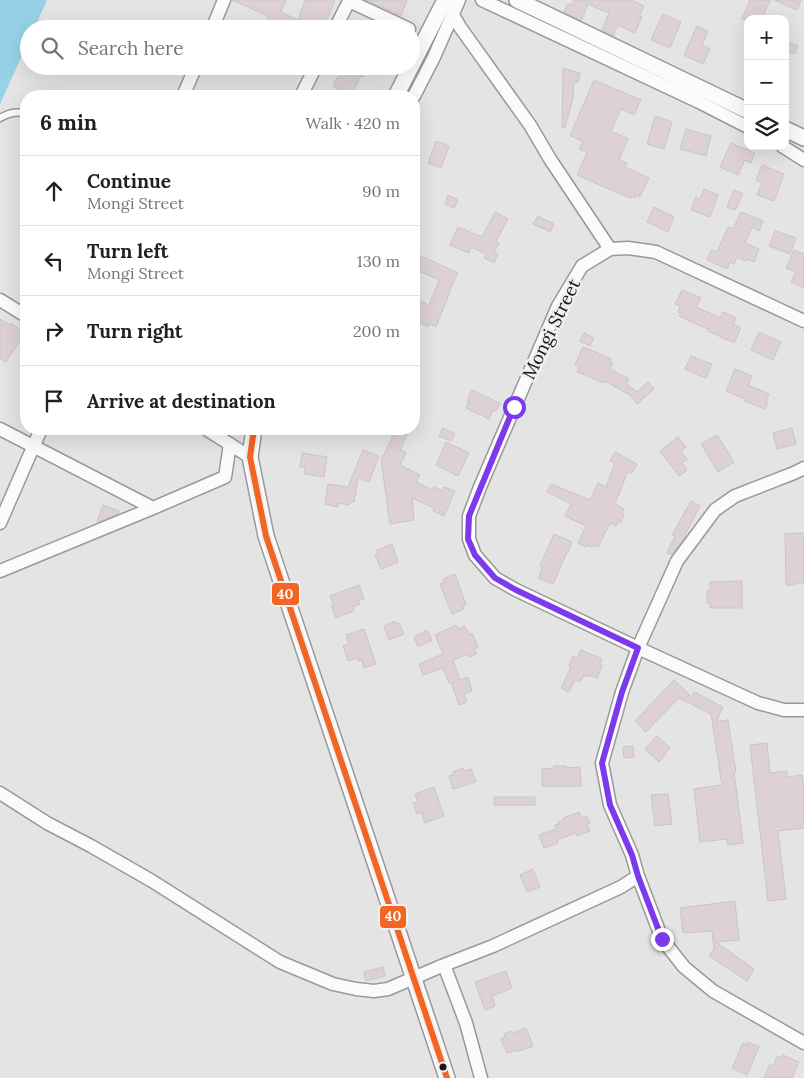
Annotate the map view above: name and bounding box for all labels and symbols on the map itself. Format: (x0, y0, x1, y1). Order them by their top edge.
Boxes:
street label: Mongi Street (517, 275, 585, 383)
route start (503, 396, 526, 419)
line badge: 40 (271, 582, 300, 606)
text: 40 (277, 585, 293, 603)
line badge: 40 (379, 905, 407, 929)
text: 40 (385, 907, 401, 925)
route end (651, 928, 674, 951)
unlabelled marker (438, 1062, 448, 1072)

